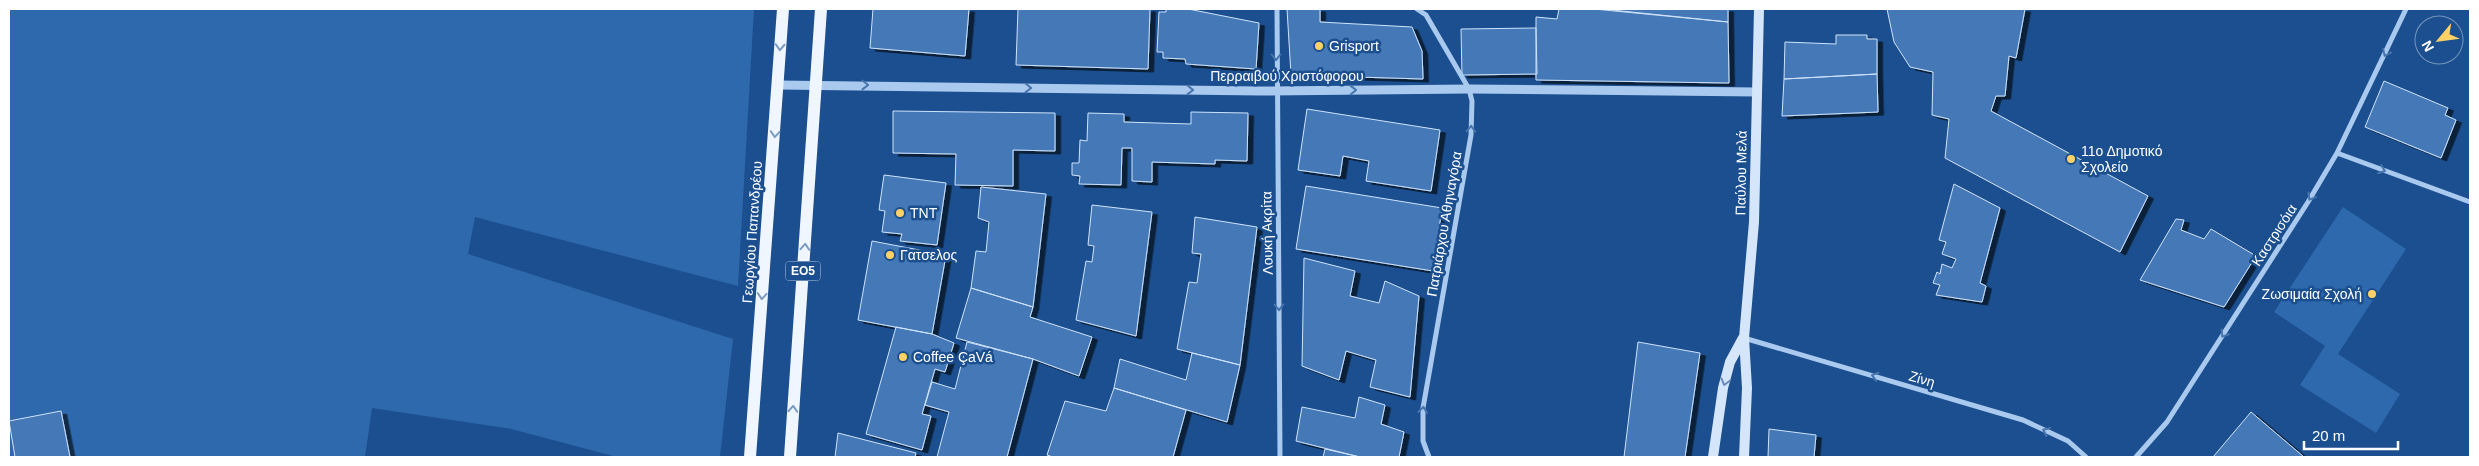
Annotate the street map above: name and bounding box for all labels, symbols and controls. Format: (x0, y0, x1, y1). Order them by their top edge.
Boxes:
north arrow (2414, 15, 2464, 65)
place label: Grisport (1329, 38, 1379, 54)
text: N (2418, 38, 2437, 55)
marker: Grisport (1313, 40, 1325, 52)
one-way arrow (775, 43, 786, 51)
one-way arrow (2381, 48, 2392, 57)
one-way arrow (1271, 54, 1282, 62)
street label: Περραιβού Χριστόφορου (1210, 68, 1364, 84)
one-way arrow (861, 80, 869, 91)
one-way arrow (1024, 83, 1032, 93)
one-way arrow (1186, 85, 1194, 95)
one-way arrow (1349, 85, 1357, 95)
one-way arrow (1466, 125, 1476, 133)
one-way arrow (769, 130, 780, 138)
street label: Παύλου Μελά (1732, 130, 1750, 216)
place label: 11ο Δημοτικό Σχολείο (2081, 143, 2163, 175)
street label: Πατριάρχου Αθηναγόρα (1423, 150, 1465, 298)
marker: 11ο Δημοτικό Σχολείο (2065, 153, 2077, 165)
street label: Γεωργίου Παπανδρέου (739, 160, 765, 304)
one-way arrow (2378, 164, 2386, 174)
street label: Λουκή Ακρίτα (1258, 191, 1276, 275)
one-way arrow (2307, 192, 2317, 201)
street label: Καστρισόια (2248, 201, 2300, 269)
place label: TNT (910, 205, 938, 221)
marker: TNT (894, 207, 906, 219)
one-way arrow (799, 242, 810, 250)
place label: Γατσελος (900, 247, 958, 263)
marker: Γατσελος (884, 249, 896, 261)
road number: ΕΟ5 (786, 262, 820, 280)
place label: Ζωσιμαία Σχολή (2262, 286, 2362, 302)
marker: Ζωσιμαία Σχολή (2366, 288, 2378, 300)
one-way arrow (757, 292, 768, 300)
one-way arrow (1274, 304, 1284, 312)
one-way arrow (2220, 329, 2230, 338)
place label: Coffee ÇaVá (913, 349, 993, 365)
marker: Coffee ÇaVá (897, 351, 909, 363)
street label: Ζίνη (1907, 367, 1937, 391)
one-way arrow (1871, 372, 1879, 382)
one-way arrow (1720, 378, 1731, 387)
one-way arrow (788, 404, 799, 412)
one-way arrow (1417, 406, 1428, 414)
scale bar (2304, 418, 2398, 450)
one-way arrow (2042, 426, 2051, 437)
text: 20 m (2312, 427, 2345, 444)

